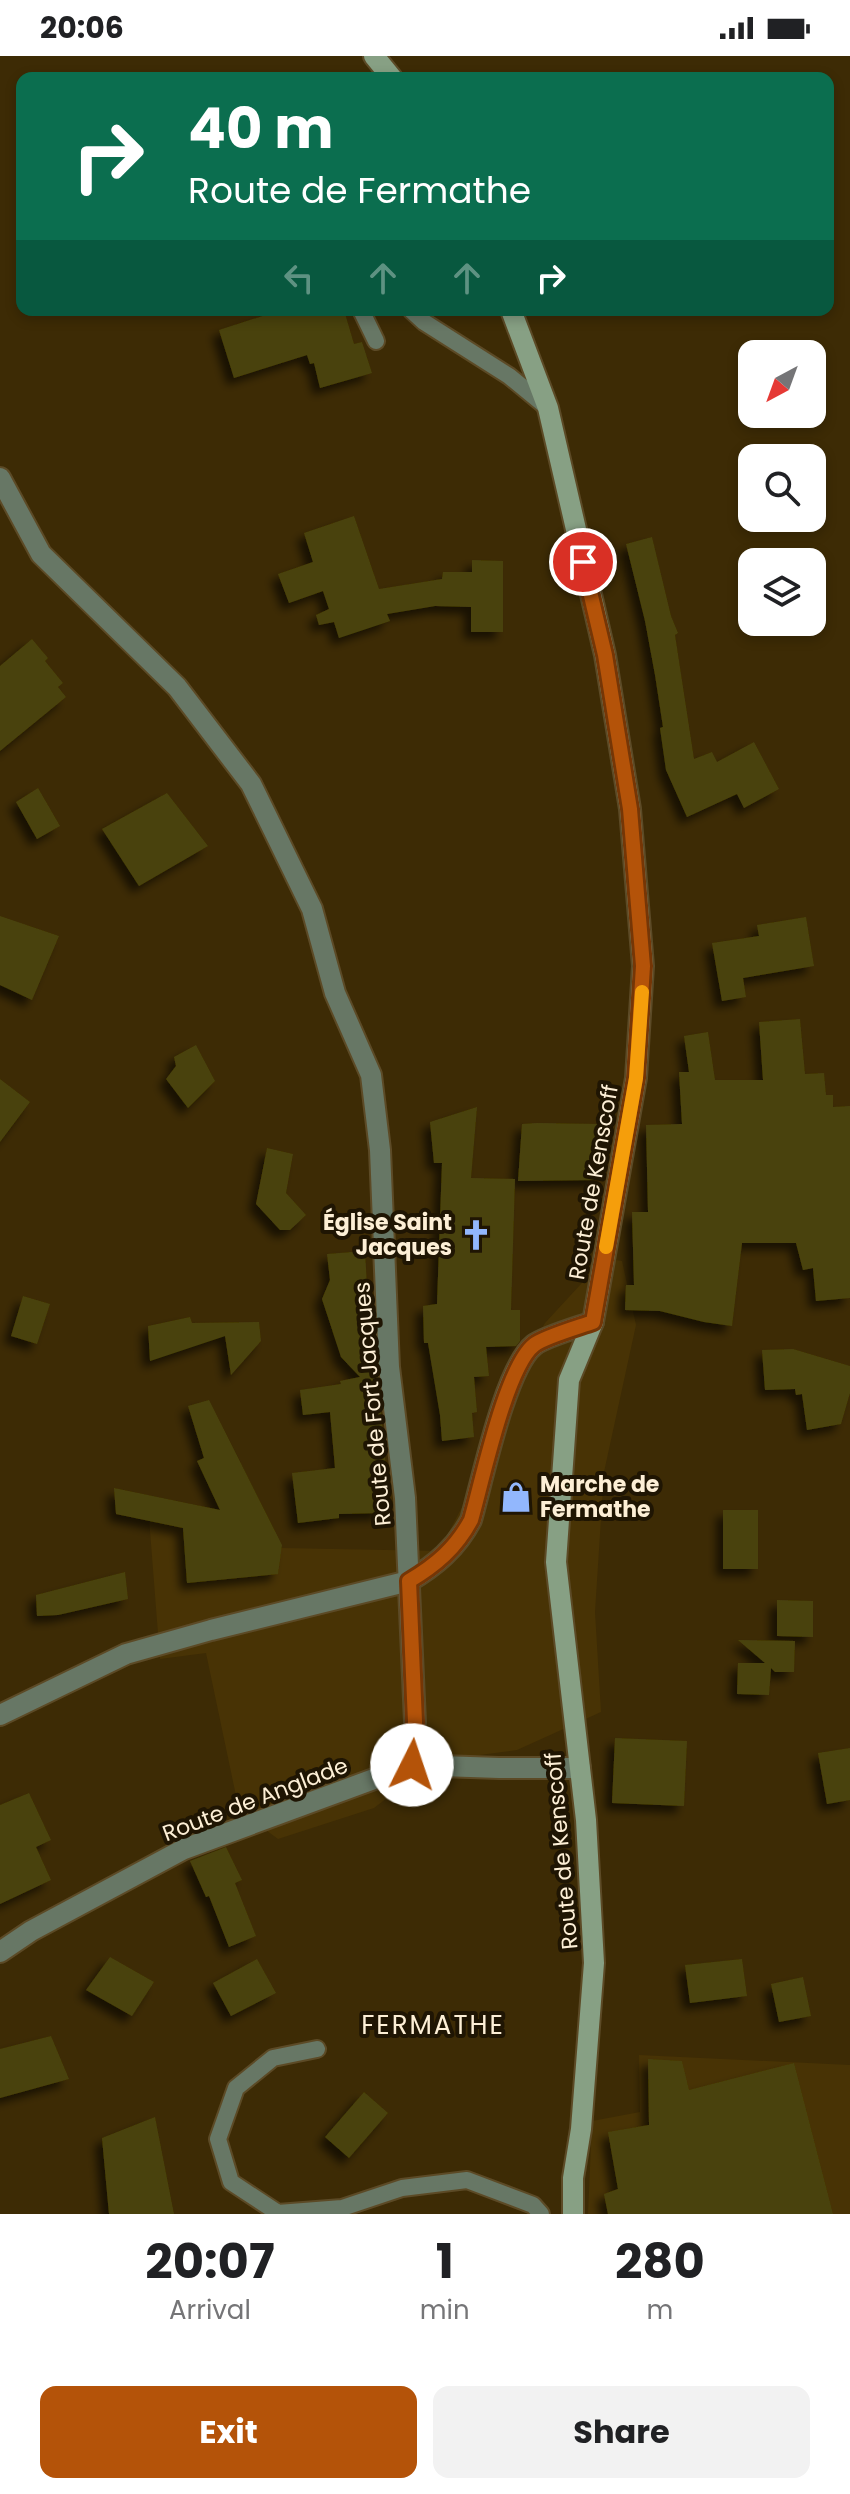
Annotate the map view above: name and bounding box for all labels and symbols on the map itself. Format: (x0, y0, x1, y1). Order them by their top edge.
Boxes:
north arrow (738, 340, 826, 428)
pin (549, 528, 617, 596)
street label: Route de Kenscoff (561, 1082, 626, 1282)
place label: Église Saint Jacques (323, 1207, 452, 1263)
church icon: Église Saint Jacques (459, 1218, 493, 1252)
street label: Route de Fort Jacques (346, 1281, 399, 1527)
place label: Marche de Fermathe (540, 1469, 659, 1525)
shop icon: Marche de Fermathe (499, 1480, 533, 1514)
position arrow (370, 1723, 454, 1807)
street label: Route de Anglade (158, 1750, 352, 1849)
street label: Route de Kenscoff (537, 1751, 586, 1951)
district label: FERMATHE (361, 2007, 505, 2043)

